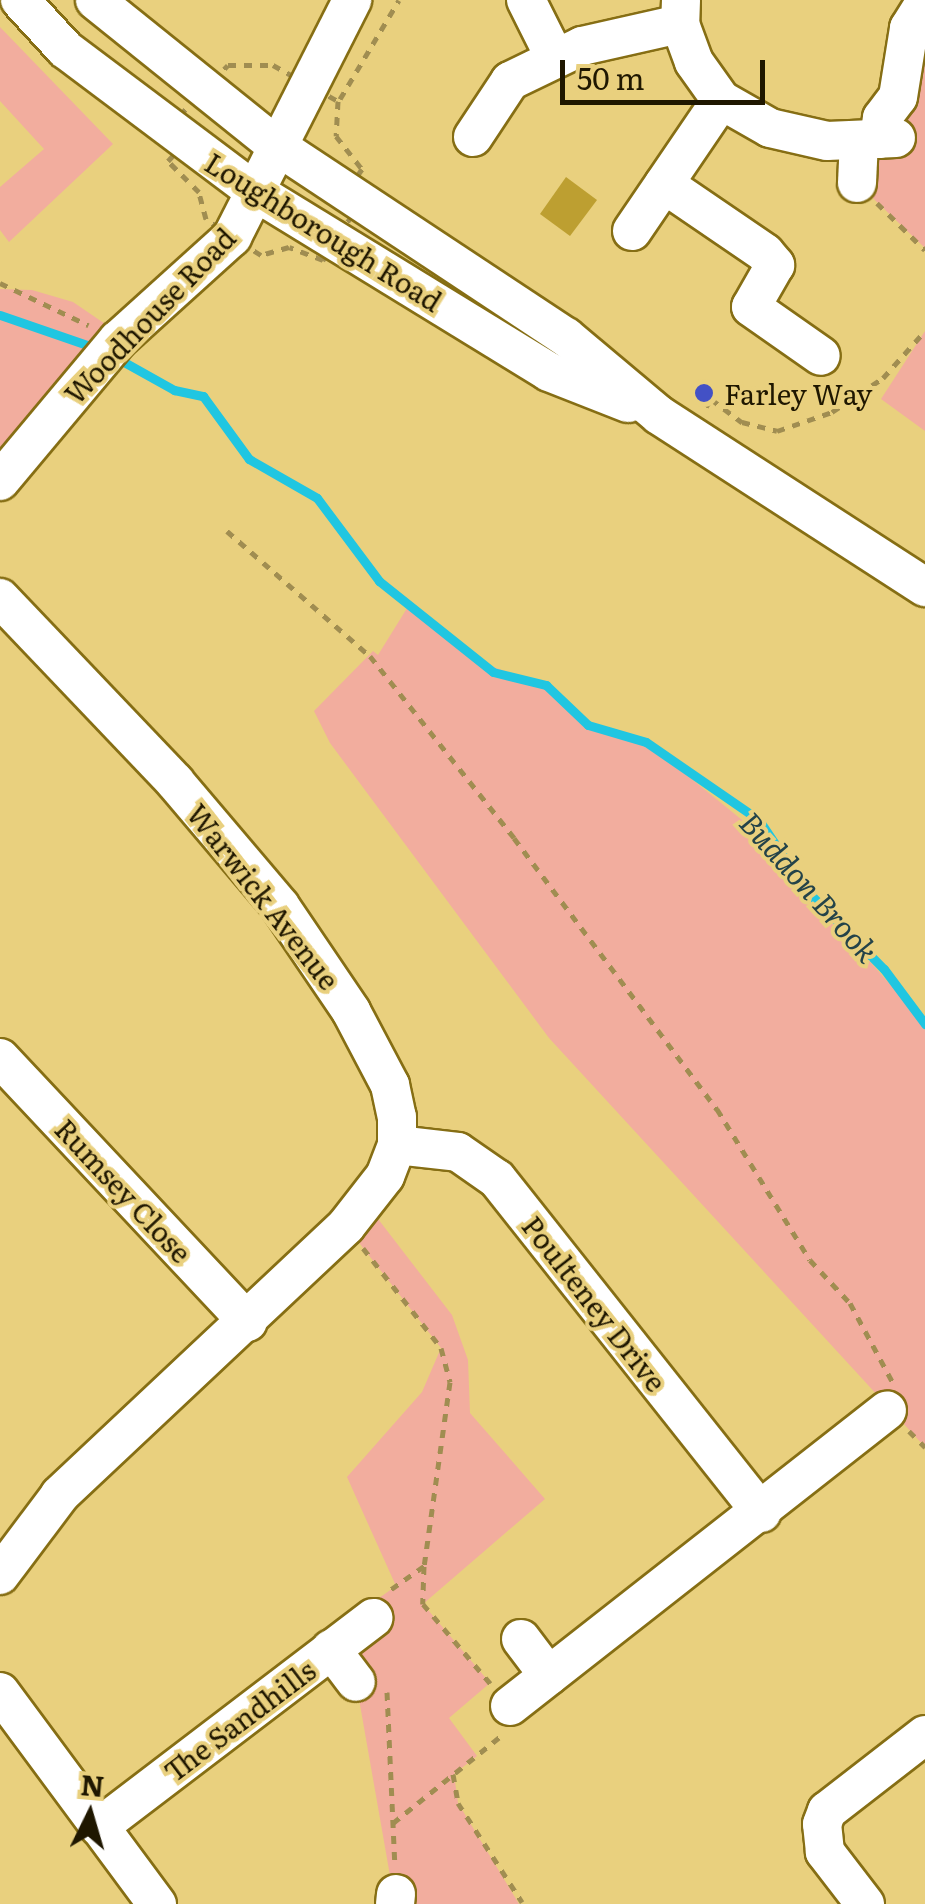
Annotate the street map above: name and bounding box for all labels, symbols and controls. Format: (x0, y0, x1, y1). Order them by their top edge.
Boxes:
scale bar (565, 40, 770, 102)
text: 50 m (577, 55, 645, 99)
street label: Loughborough Road (200, 145, 448, 317)
street label: Woodhouse Road (57, 220, 241, 410)
place label: Farley Way (724, 376, 872, 410)
marker: Farley Way (693, 382, 715, 404)
street label: Warwick Avenue (181, 796, 347, 996)
water label: Buddon Brook (733, 804, 887, 968)
street label: Rumsey Close (49, 1111, 199, 1269)
street label: Poulteney Drive (516, 1209, 674, 1397)
street label: The Sandhills (157, 1652, 321, 1788)
text: N (79, 1762, 106, 1806)
north arrow (40, 1764, 140, 1864)

